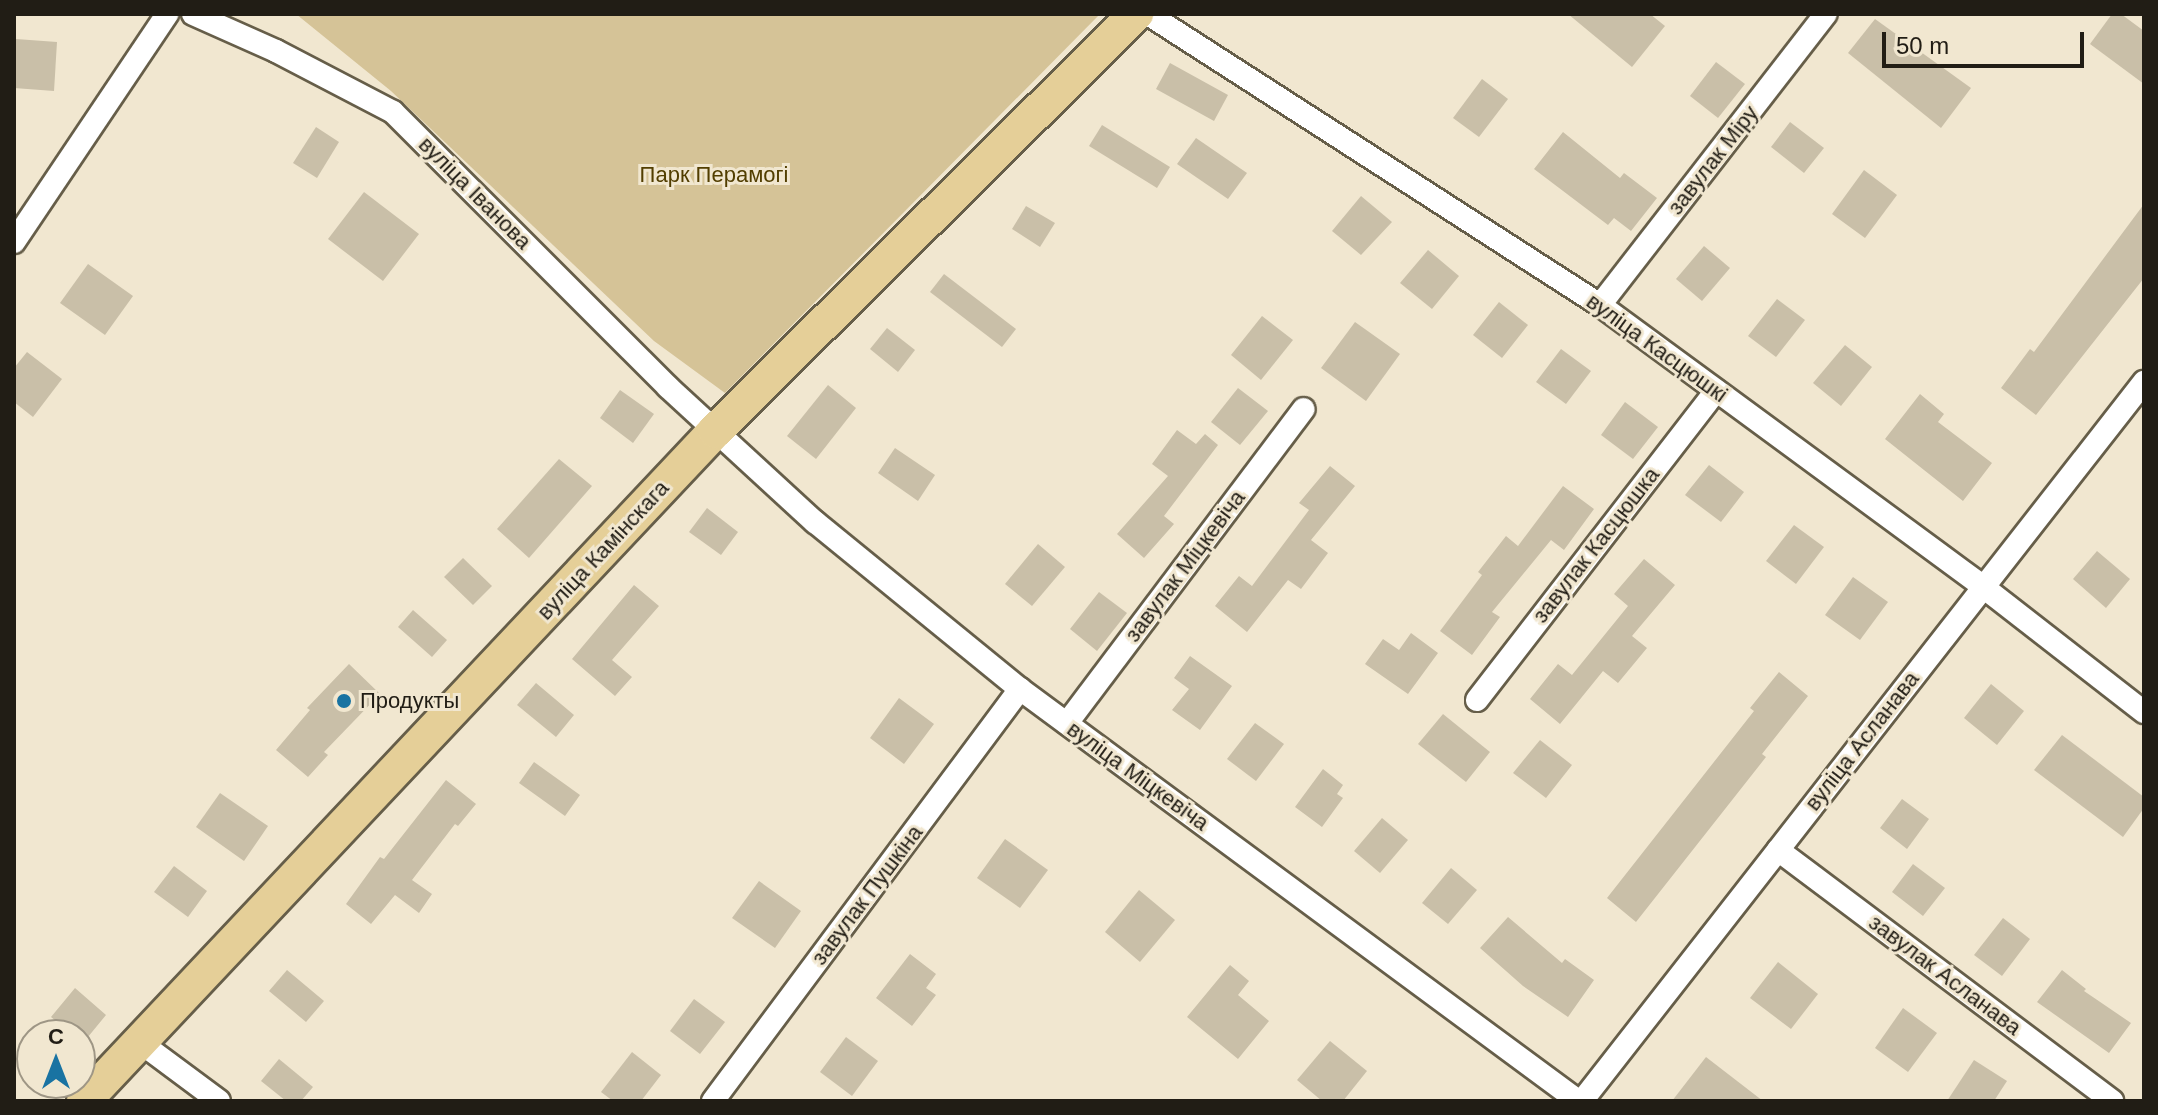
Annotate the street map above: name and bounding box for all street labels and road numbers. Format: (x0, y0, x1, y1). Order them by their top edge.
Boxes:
street label: завулак Міру (1662, 100, 1764, 220)
street label: вуліца Іванова (413, 131, 537, 255)
street label: вуліца Касцюшкі (1581, 288, 1733, 408)
street label: завулак Касцюшка (1527, 462, 1665, 628)
street label: вуліца Камінскага (532, 475, 674, 625)
street label: завулак Міцкевіча (1119, 485, 1251, 647)
street label: вуліца Асланава (1800, 666, 1924, 816)
street label: вуліца Міцкевіча (1062, 716, 1214, 836)
street label: завулак Пушкіна (806, 820, 928, 970)
street label: завулак Асланава (1864, 909, 2026, 1041)

